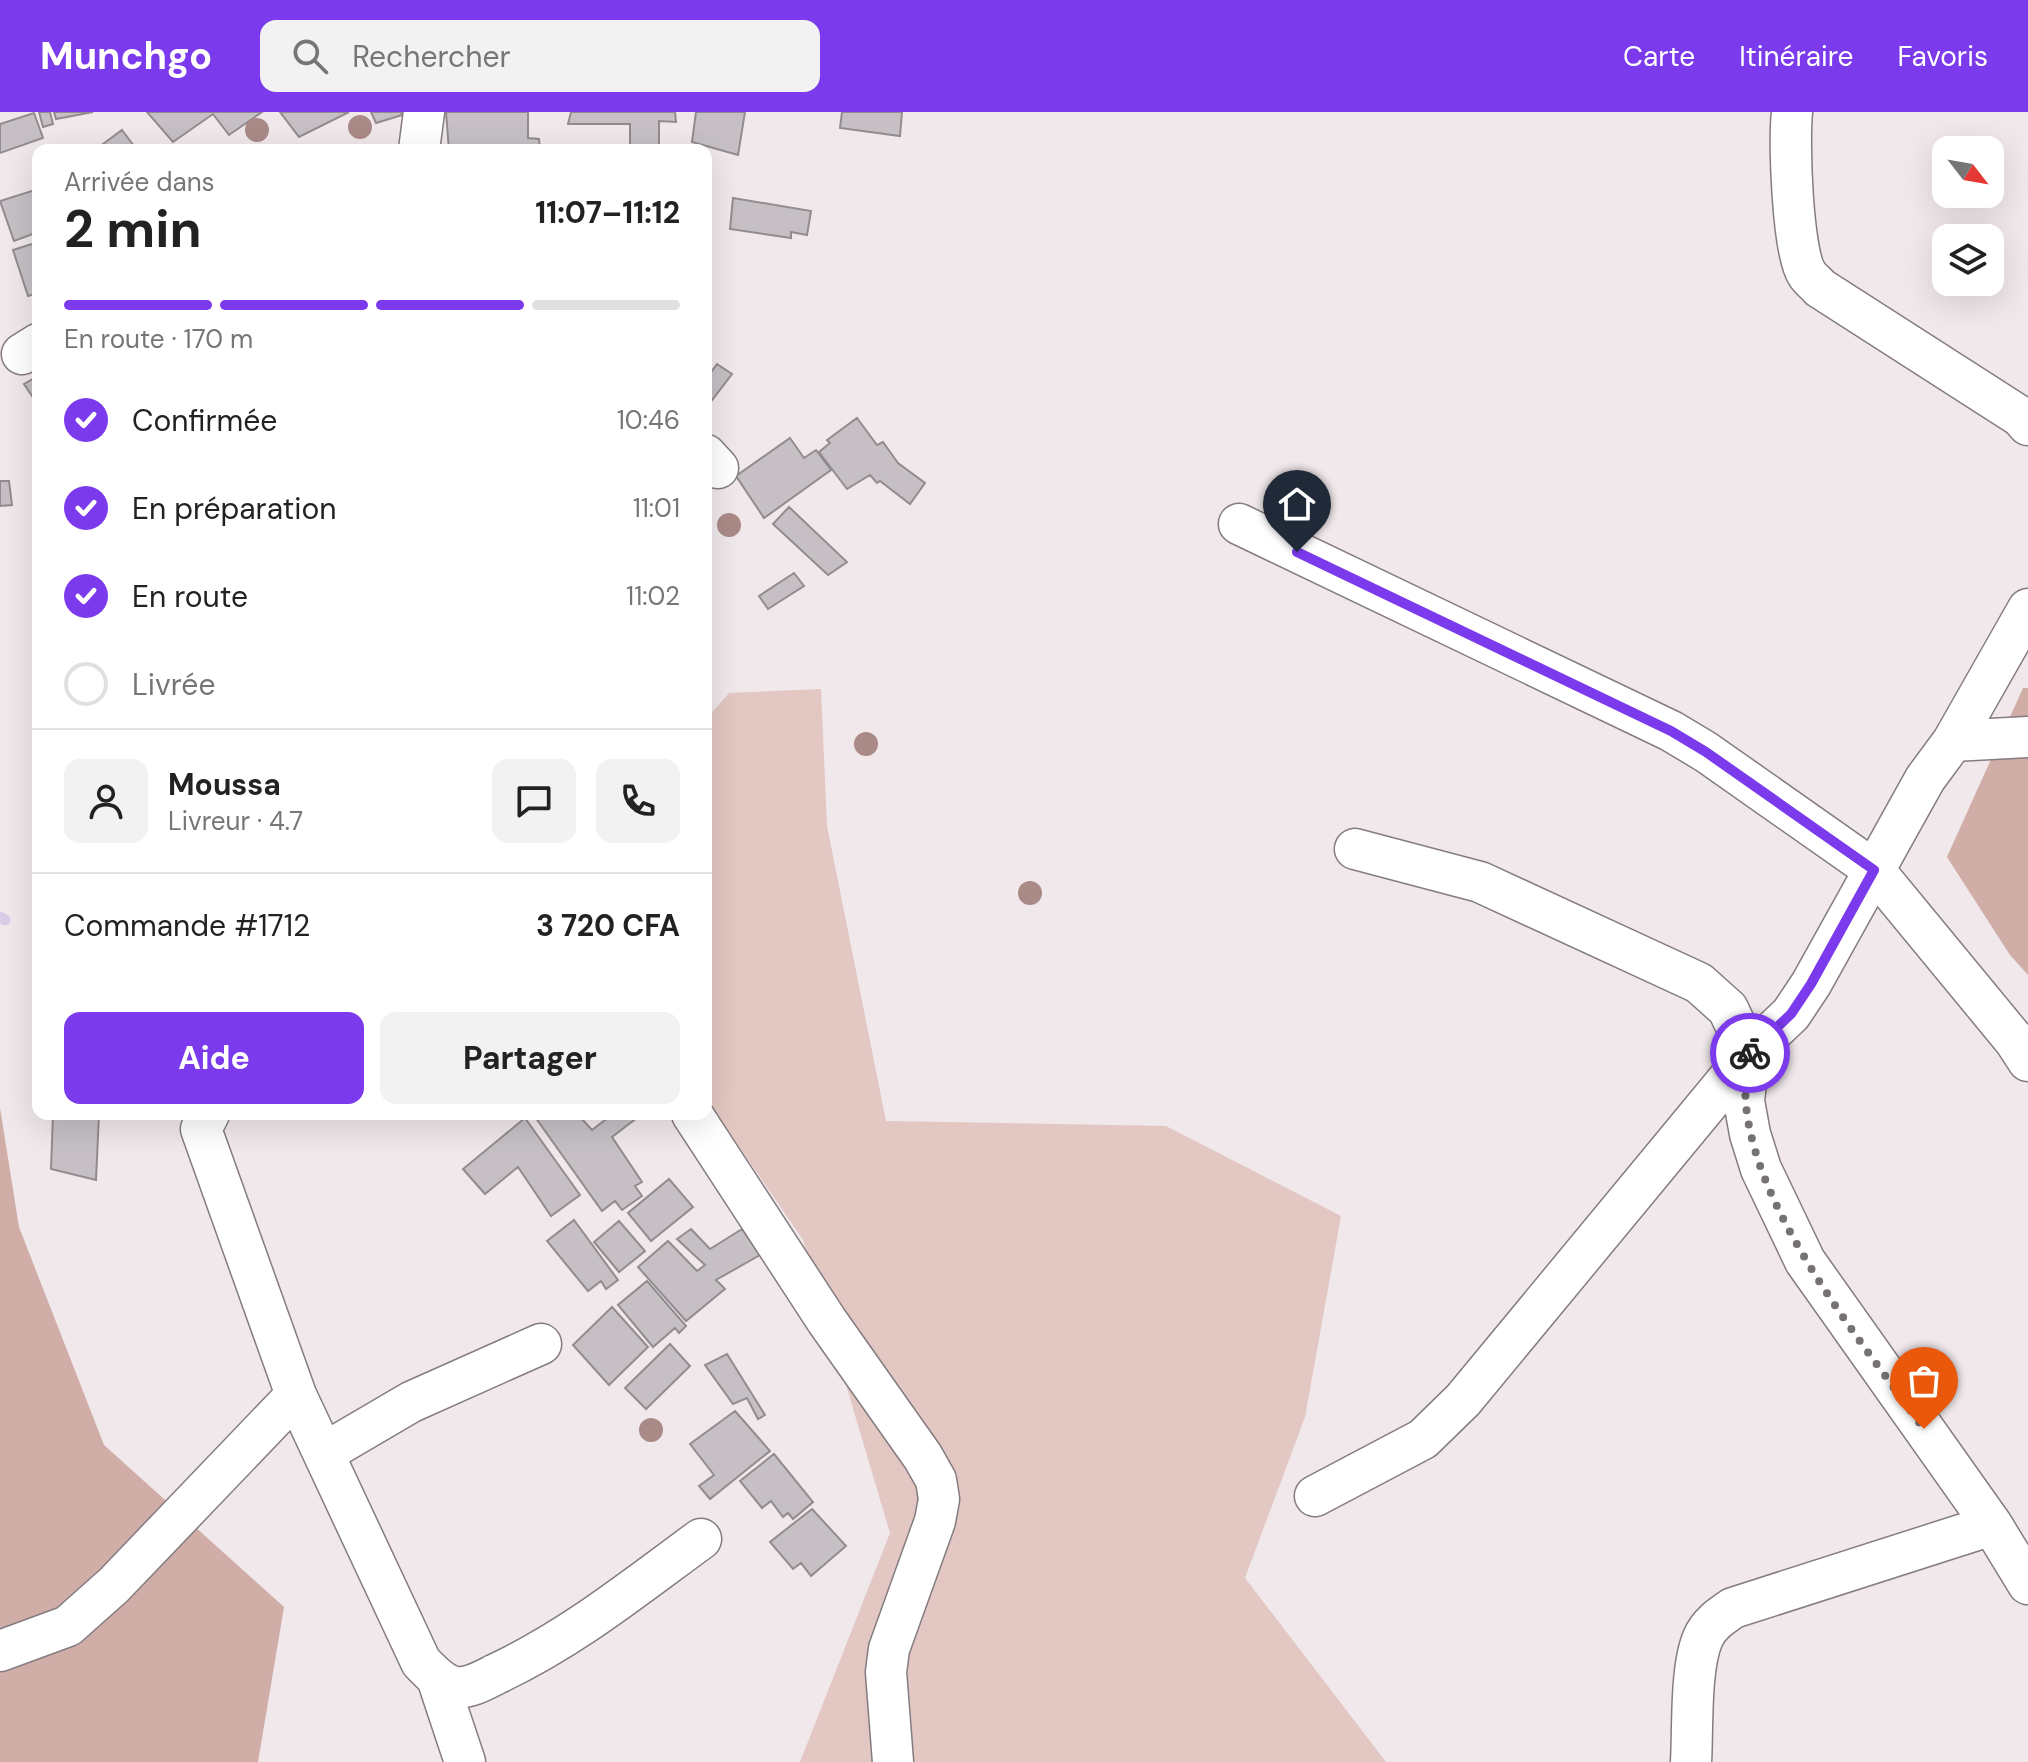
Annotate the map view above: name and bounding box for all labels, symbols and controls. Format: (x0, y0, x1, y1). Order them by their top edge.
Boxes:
search box (260, 20, 820, 92)
text: Munchgo (40, 31, 212, 81)
icon: search (288, 34, 332, 78)
text: Rechercher (352, 37, 511, 76)
text: Carte (1623, 38, 1695, 75)
text: Itinéraire (1739, 38, 1853, 75)
text: Favoris (1897, 38, 1988, 75)
north arrow (1932, 136, 2004, 208)
map controls (1932, 136, 2004, 296)
text: Arrivée dans (64, 165, 215, 199)
text: 11:07–11:12 (535, 193, 680, 232)
text: 2 min (64, 195, 202, 263)
button: layers (1932, 224, 2004, 296)
text: En route · 170 m (64, 322, 253, 356)
icon: check (64, 398, 108, 442)
text: Confirmée (132, 401, 277, 440)
text: 10:46 (617, 403, 680, 437)
pin (1263, 470, 1331, 552)
icon: home (1275, 482, 1319, 526)
icon: check (64, 486, 108, 530)
text: En préparation (132, 489, 337, 528)
text: 11:01 (633, 491, 680, 525)
icon: check (64, 574, 108, 618)
text: En route (132, 577, 248, 616)
text: 11:02 (626, 579, 680, 613)
text: Livrée (132, 665, 215, 704)
button: person (64, 759, 148, 843)
button: chat (492, 759, 576, 843)
button: phone (596, 759, 680, 843)
text: Moussa (168, 765, 281, 804)
text: Livreur · 4.7 (168, 804, 303, 838)
text: Commande #1712 (64, 906, 310, 945)
text: 3 720 CFA (536, 906, 680, 945)
button: Aide (64, 1012, 364, 1104)
button: Partager (380, 1012, 680, 1104)
courier (1710, 1013, 1790, 1093)
icon: bike (1728, 1031, 1772, 1075)
pin (1890, 1347, 1958, 1429)
icon: bag (1902, 1359, 1946, 1403)

